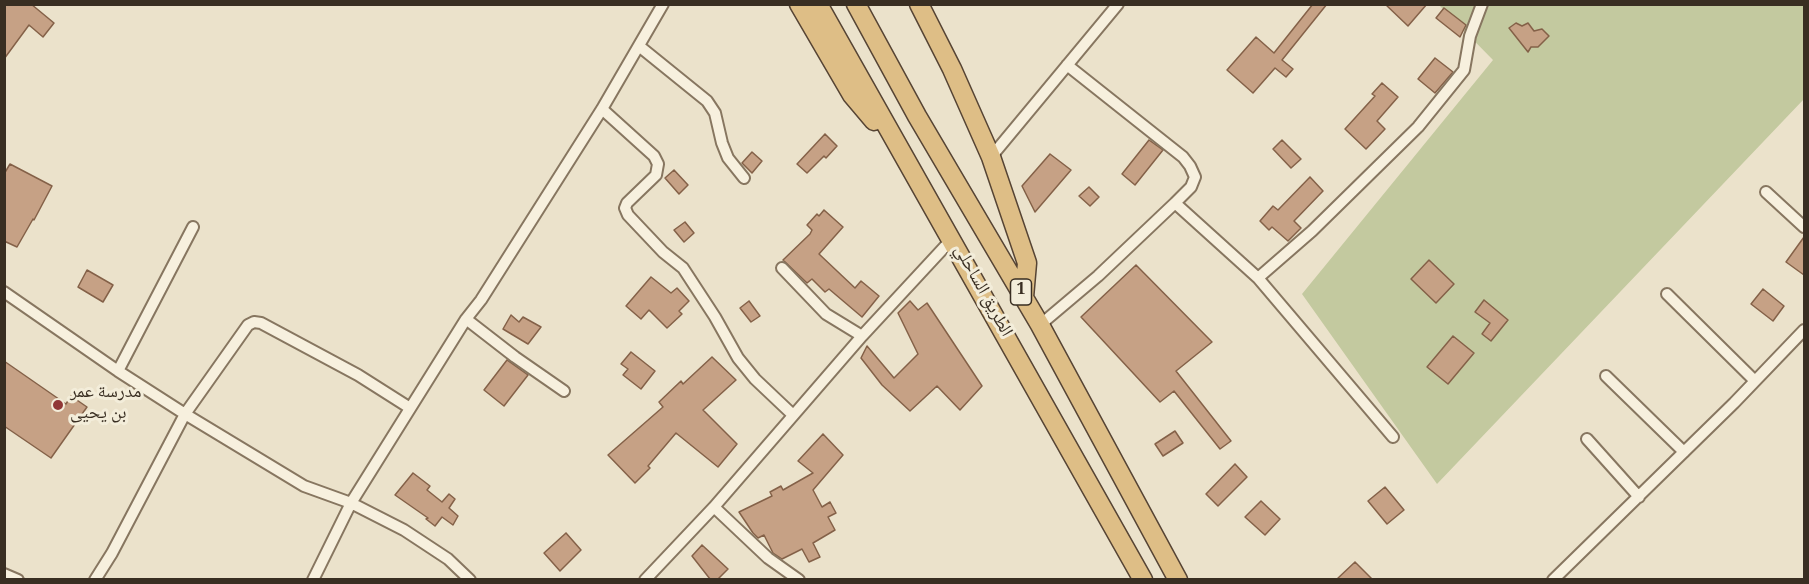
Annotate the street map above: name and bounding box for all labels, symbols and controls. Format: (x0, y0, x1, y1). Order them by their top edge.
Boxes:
street label: الطريق الساحلي (947, 243, 1015, 341)
road number: 1 (1010, 279, 1032, 305)
place label: مدرسة عمر بن يحيى (70, 384, 141, 426)
marker: مدرسة عمر بن يحيى (51, 398, 65, 412)

